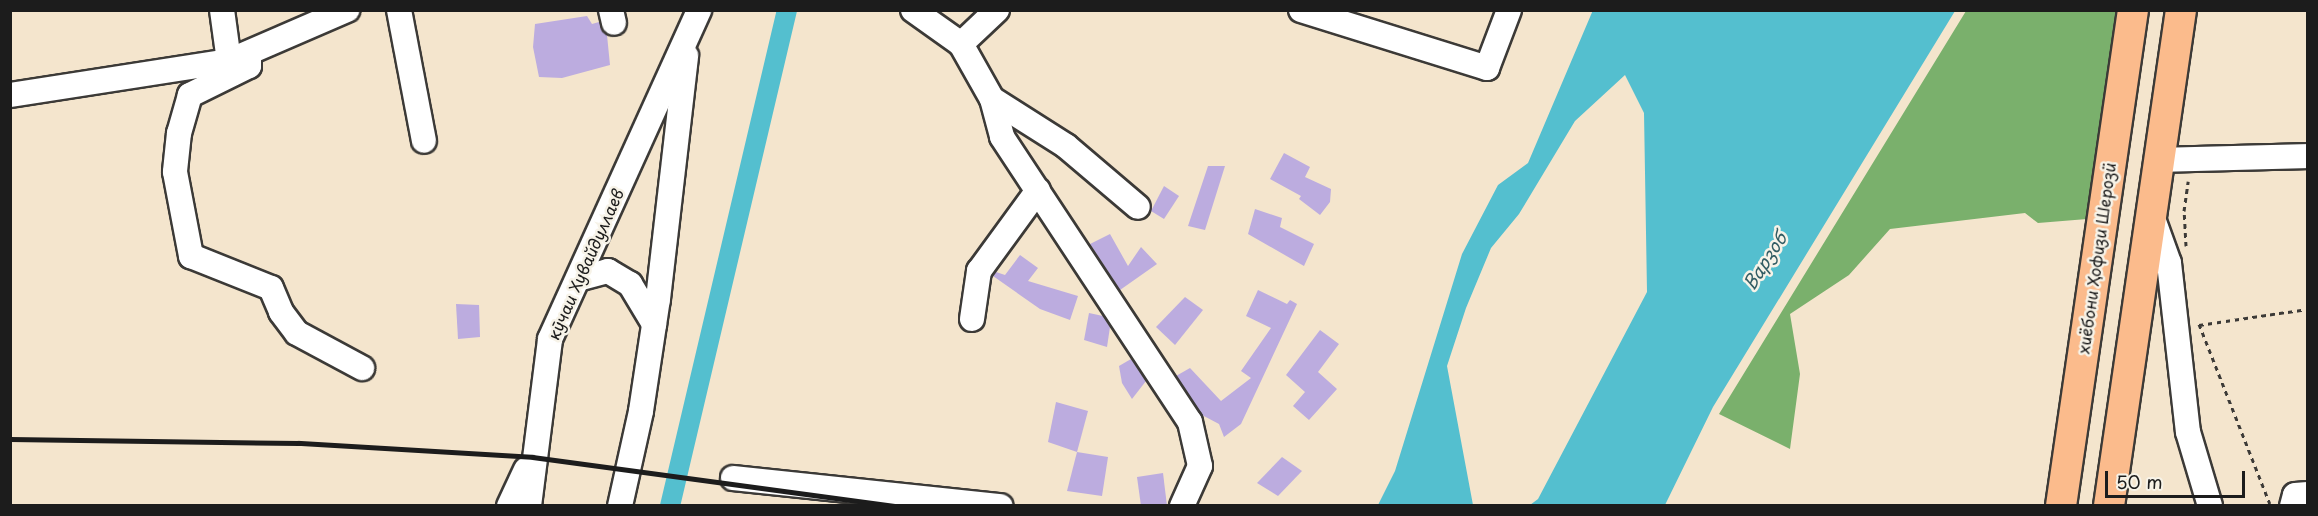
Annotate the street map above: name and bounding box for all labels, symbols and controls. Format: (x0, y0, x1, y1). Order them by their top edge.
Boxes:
street label: хиёбони Ҳофизи Шерозӣ (2073, 160, 2119, 356)
street label: кӯчаи Хувайдуллаев (543, 186, 627, 342)
water label: Варзоб (1739, 229, 1791, 293)
scale bar (2108, 459, 2248, 497)
text: 50 m (2116, 468, 2163, 495)

